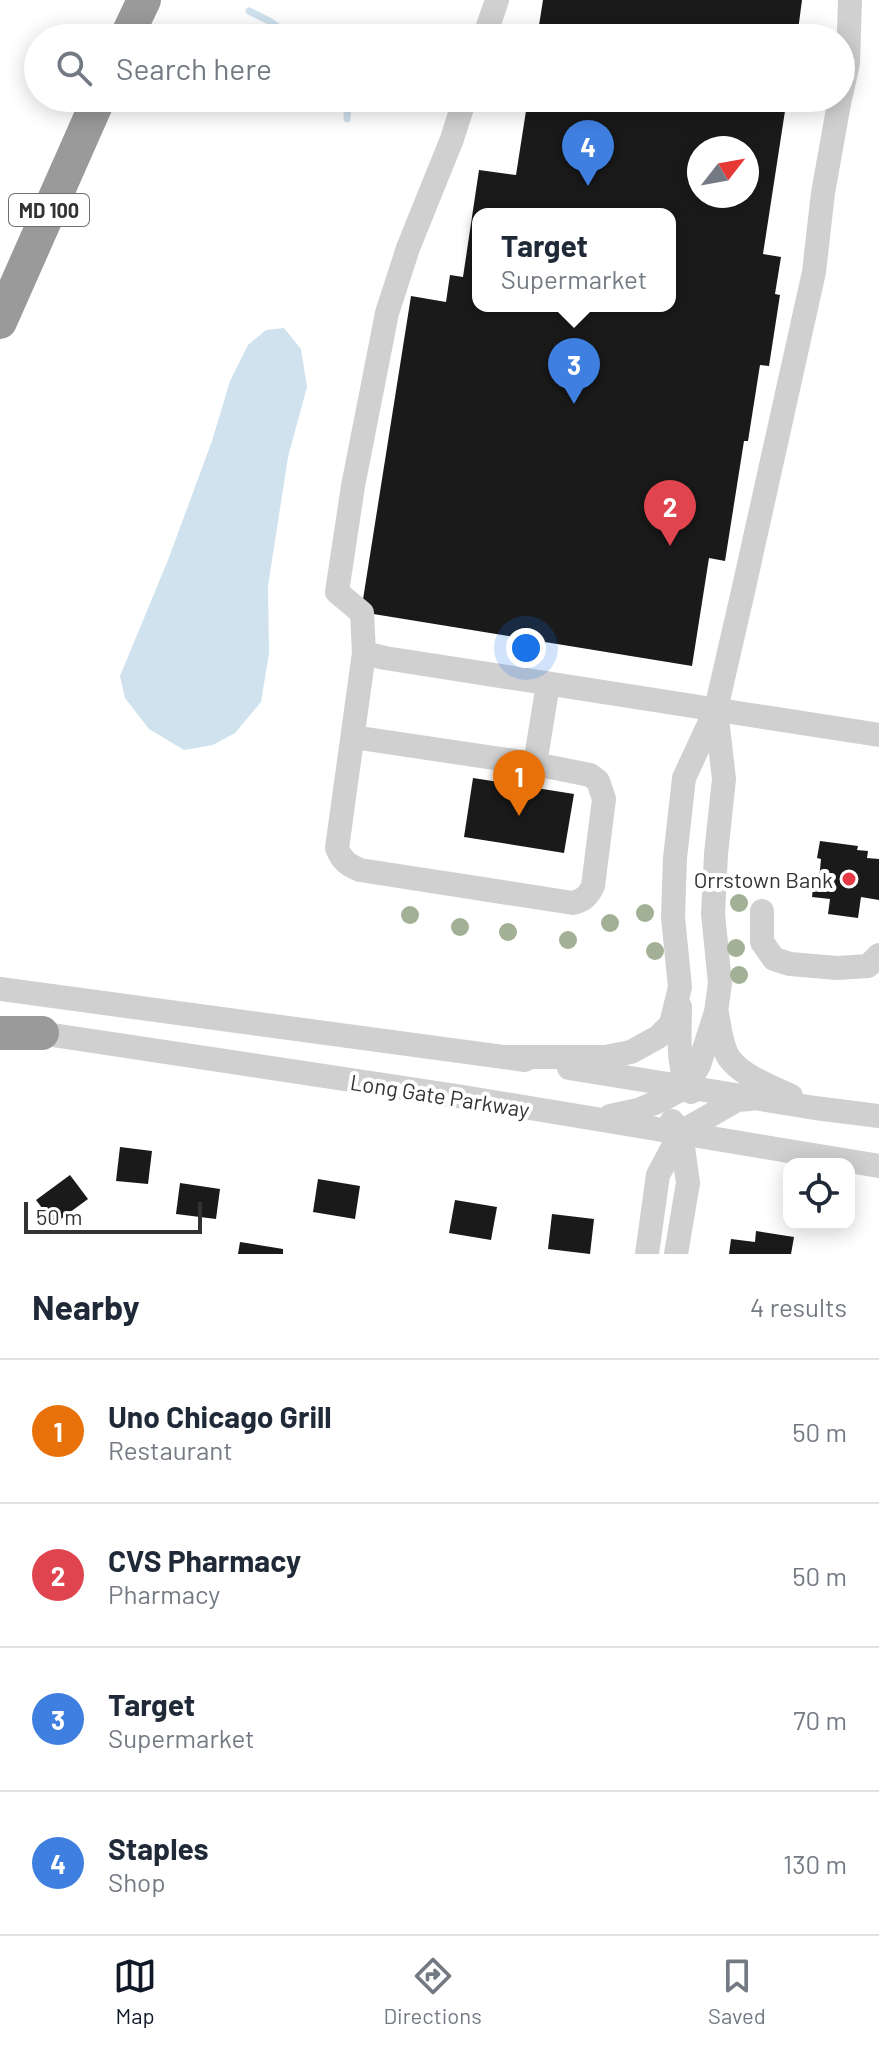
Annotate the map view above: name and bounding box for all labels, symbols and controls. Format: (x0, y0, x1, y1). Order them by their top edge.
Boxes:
search box (24, 24, 855, 112)
icon: search (52, 46, 96, 90)
text: Search here (116, 50, 272, 86)
pin: 4 (562, 120, 614, 186)
north arrow (687, 136, 759, 208)
road number: MD 100 (9, 194, 89, 226)
popup (472, 208, 676, 312)
text: Target (501, 227, 588, 263)
text: Supermarket (501, 263, 647, 294)
pin: 3 (548, 338, 600, 404)
pin: 2 (644, 480, 696, 546)
your location (506, 628, 546, 668)
pin: 1 (493, 750, 545, 816)
place label: Orrstown Bank (694, 866, 833, 892)
marker: Orrstown Bank (840, 870, 858, 888)
street label: Long Gate Parkway (349, 1068, 531, 1122)
map controls (783, 1158, 855, 1230)
button: locate (783, 1158, 855, 1230)
scale bar (24, 1198, 202, 1234)
text: 50 m (36, 1203, 82, 1229)
text: Nearby (32, 1286, 140, 1327)
text: 4 results (750, 1291, 847, 1322)
text: Uno Chicago Grill (108, 1398, 332, 1434)
text: 1 (53, 1416, 63, 1447)
text: 50 m (792, 1416, 847, 1447)
text: Restaurant (108, 1434, 233, 1465)
text: CVS Pharmacy (108, 1542, 301, 1578)
text: 2 (51, 1560, 65, 1591)
text: 50 m (792, 1560, 847, 1591)
text: Pharmacy (108, 1578, 220, 1609)
text: Target (108, 1686, 195, 1722)
text: 3 (51, 1704, 65, 1735)
text: 70 m (793, 1704, 847, 1735)
text: Supermarket (108, 1722, 255, 1753)
text: Staples (108, 1830, 209, 1866)
text: 4 (50, 1848, 66, 1879)
text: 130 m (783, 1848, 847, 1879)
text: Shop (108, 1866, 166, 1897)
tab: Map (113, 1954, 157, 2028)
tab: Directions (383, 1954, 482, 2028)
tab: Saved (708, 1954, 766, 2028)

